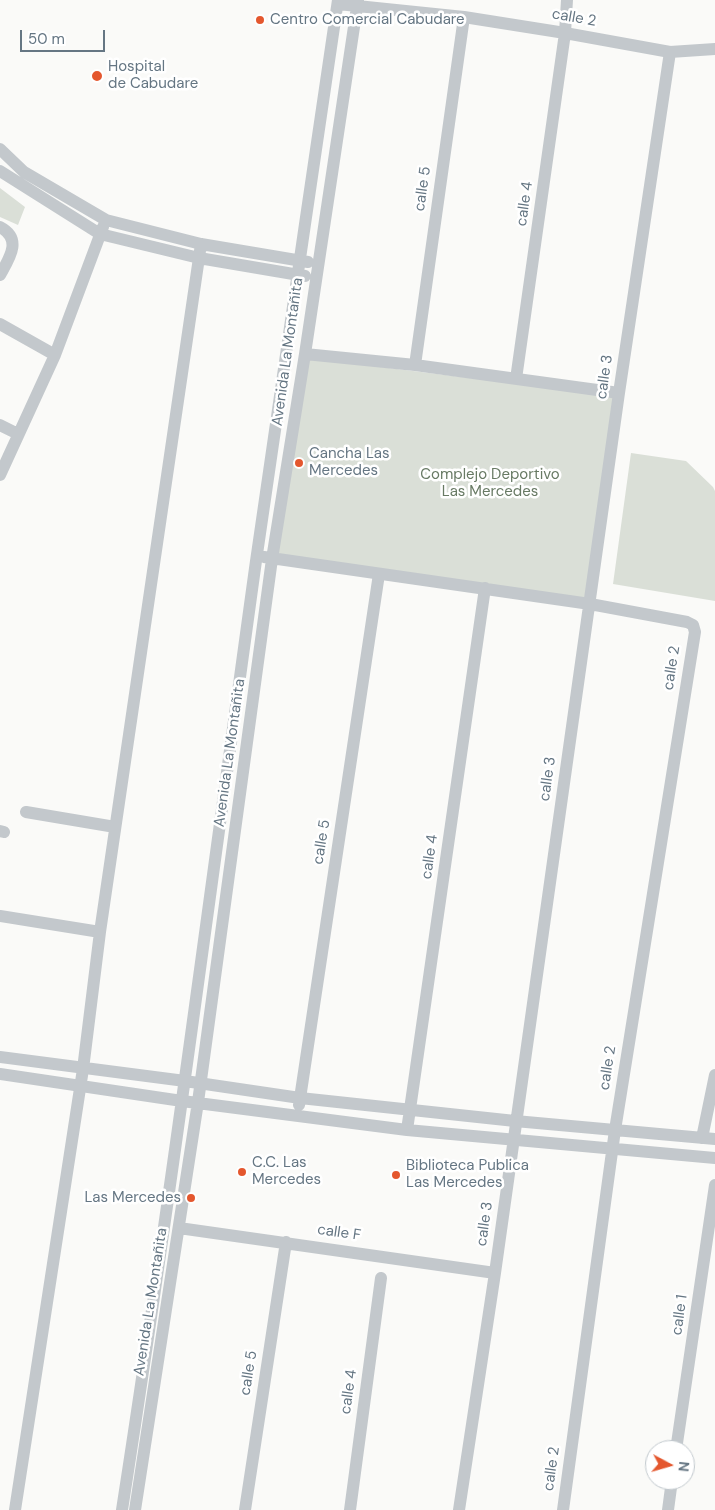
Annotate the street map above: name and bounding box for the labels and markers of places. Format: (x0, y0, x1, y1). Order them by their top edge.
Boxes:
place label: Centro Comercial Cabudare (270, 11, 465, 29)
marker: Centro Comercial Cabudare (254, 14, 266, 26)
place label: Hospital de Cabudare (108, 58, 198, 93)
marker: Hospital de Cabudare (90, 69, 104, 83)
place label: Cancha Las Mercedes (309, 445, 389, 480)
marker: Cancha Las Mercedes (293, 457, 305, 469)
place label: C.C. Las Mercedes (252, 1154, 321, 1189)
place label: Biblioteca Publica Las Mercedes (406, 1157, 529, 1192)
marker: C.C. Las Mercedes (236, 1166, 248, 1178)
marker: Biblioteca Publica Las Mercedes (390, 1169, 402, 1181)
place label: Las Mercedes (84, 1189, 181, 1207)
marker: Las Mercedes (185, 1192, 197, 1204)

